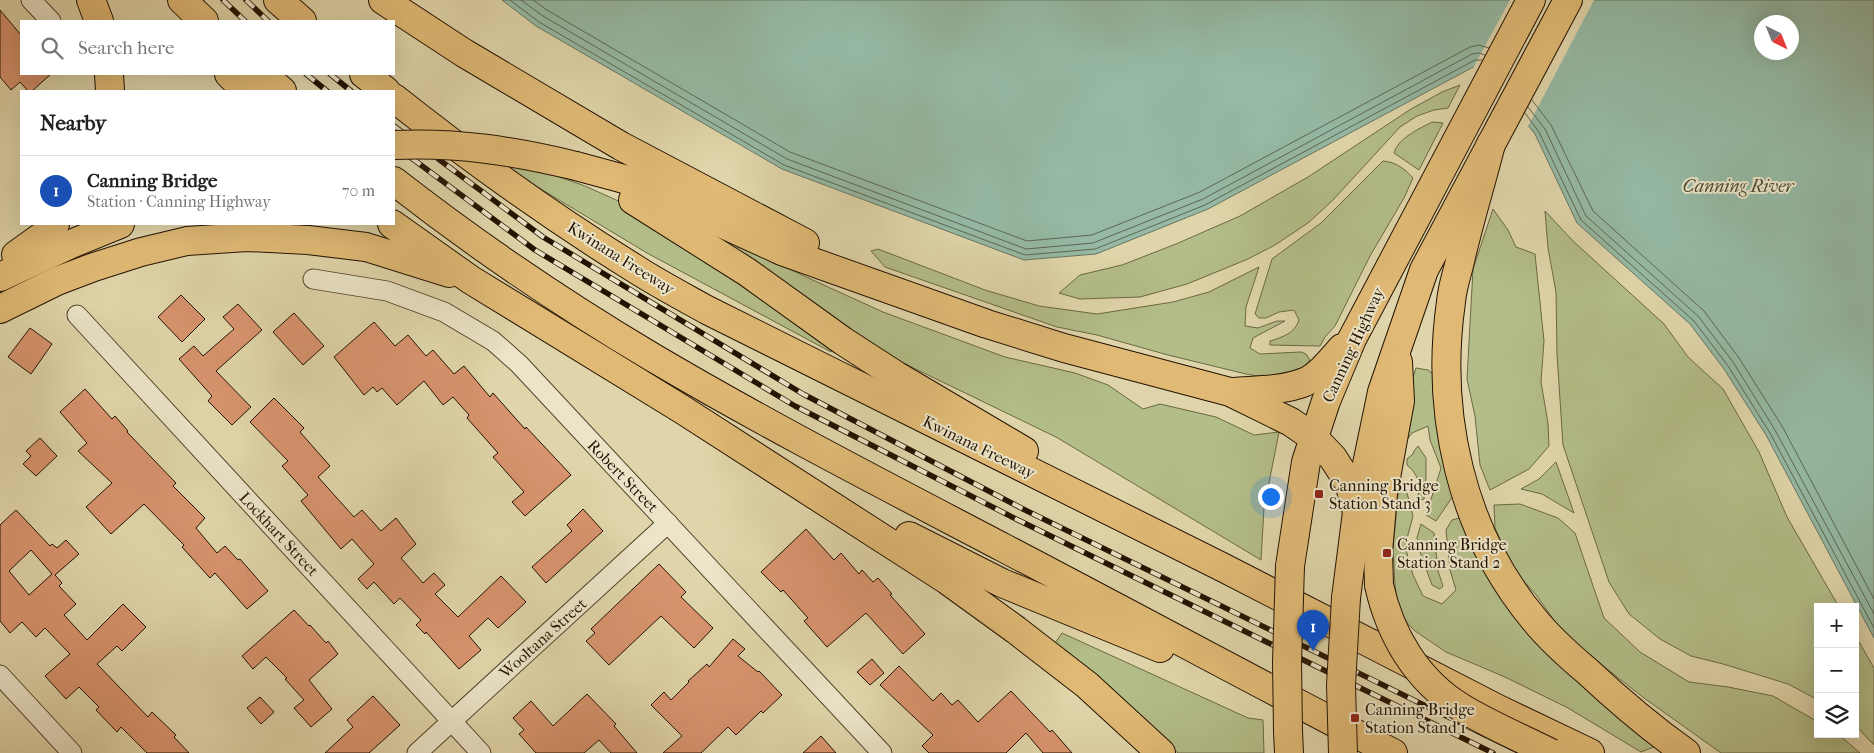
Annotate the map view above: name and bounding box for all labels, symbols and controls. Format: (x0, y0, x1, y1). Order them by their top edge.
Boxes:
north arrow (1754, 15, 1799, 60)
search box (20, 20, 395, 75)
icon: search (38, 34, 66, 62)
text: Search here (78, 37, 174, 59)
text: Nearby (40, 111, 106, 135)
text: Canning Bridge (87, 170, 217, 192)
water label: Canning River (1683, 176, 1795, 197)
text: 1 (53, 181, 59, 200)
text: 70 m (342, 181, 375, 200)
text: Station · Canning Highway (87, 192, 271, 211)
street label: Kwinana Freeway (564, 217, 678, 299)
street label: Canning Highway (1318, 284, 1388, 406)
street label: Kwinana Freeway (920, 412, 1039, 483)
street label: Robert Street (584, 436, 663, 517)
place label: Canning Bridge Station Stand 3 (1329, 476, 1439, 513)
your location (1258, 484, 1284, 510)
street label: Lockhart Street (235, 488, 323, 580)
marker: Canning Bridge Station Stand 3 (1313, 488, 1325, 500)
place label: Canning Bridge Station Stand 2 (1397, 535, 1507, 572)
marker: Canning Bridge Station Stand 2 (1381, 547, 1393, 559)
street label: Wooltana Street (495, 594, 591, 683)
map controls (1814, 603, 1859, 738)
button: + (1814, 603, 1859, 648)
pin: 1 (1297, 610, 1329, 651)
button: − (1814, 648, 1859, 693)
button: layers (1814, 693, 1859, 738)
place label: Canning Bridge Station Stand 1 (1365, 700, 1475, 737)
marker: Canning Bridge Station Stand 1 (1349, 712, 1361, 724)

